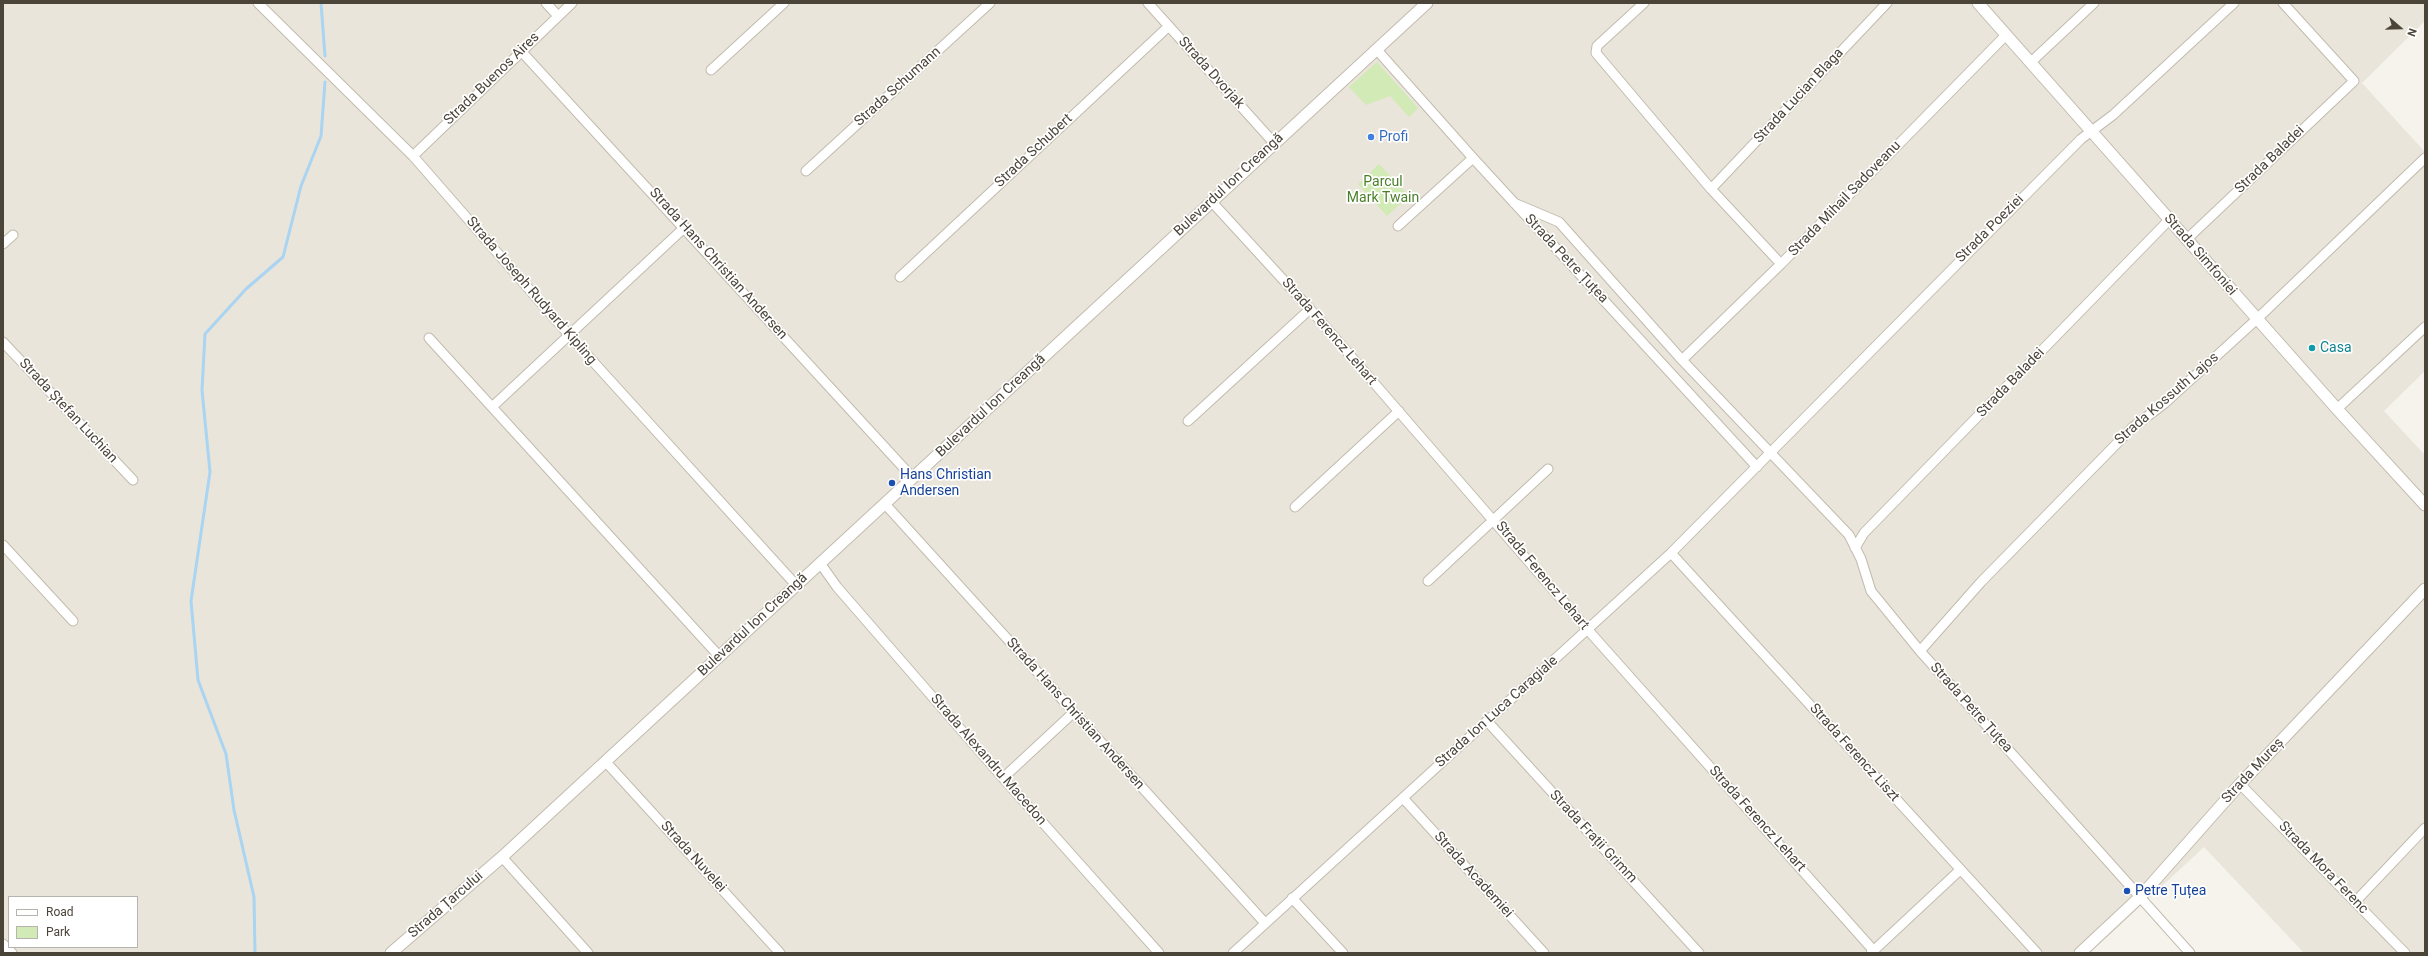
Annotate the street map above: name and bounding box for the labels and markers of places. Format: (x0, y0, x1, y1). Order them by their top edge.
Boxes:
place label: Profi (1379, 129, 1408, 145)
marker: Profi (1366, 132, 1376, 142)
place label: Casa (2320, 340, 2352, 356)
marker: Casa (2307, 343, 2317, 353)
place label: Hans Christian Andersen (900, 467, 992, 500)
marker: Hans Christian Andersen (887, 478, 897, 488)
place label: Petre Țuțea (2135, 883, 2206, 899)
marker: Petre Țuțea (2122, 886, 2132, 896)

